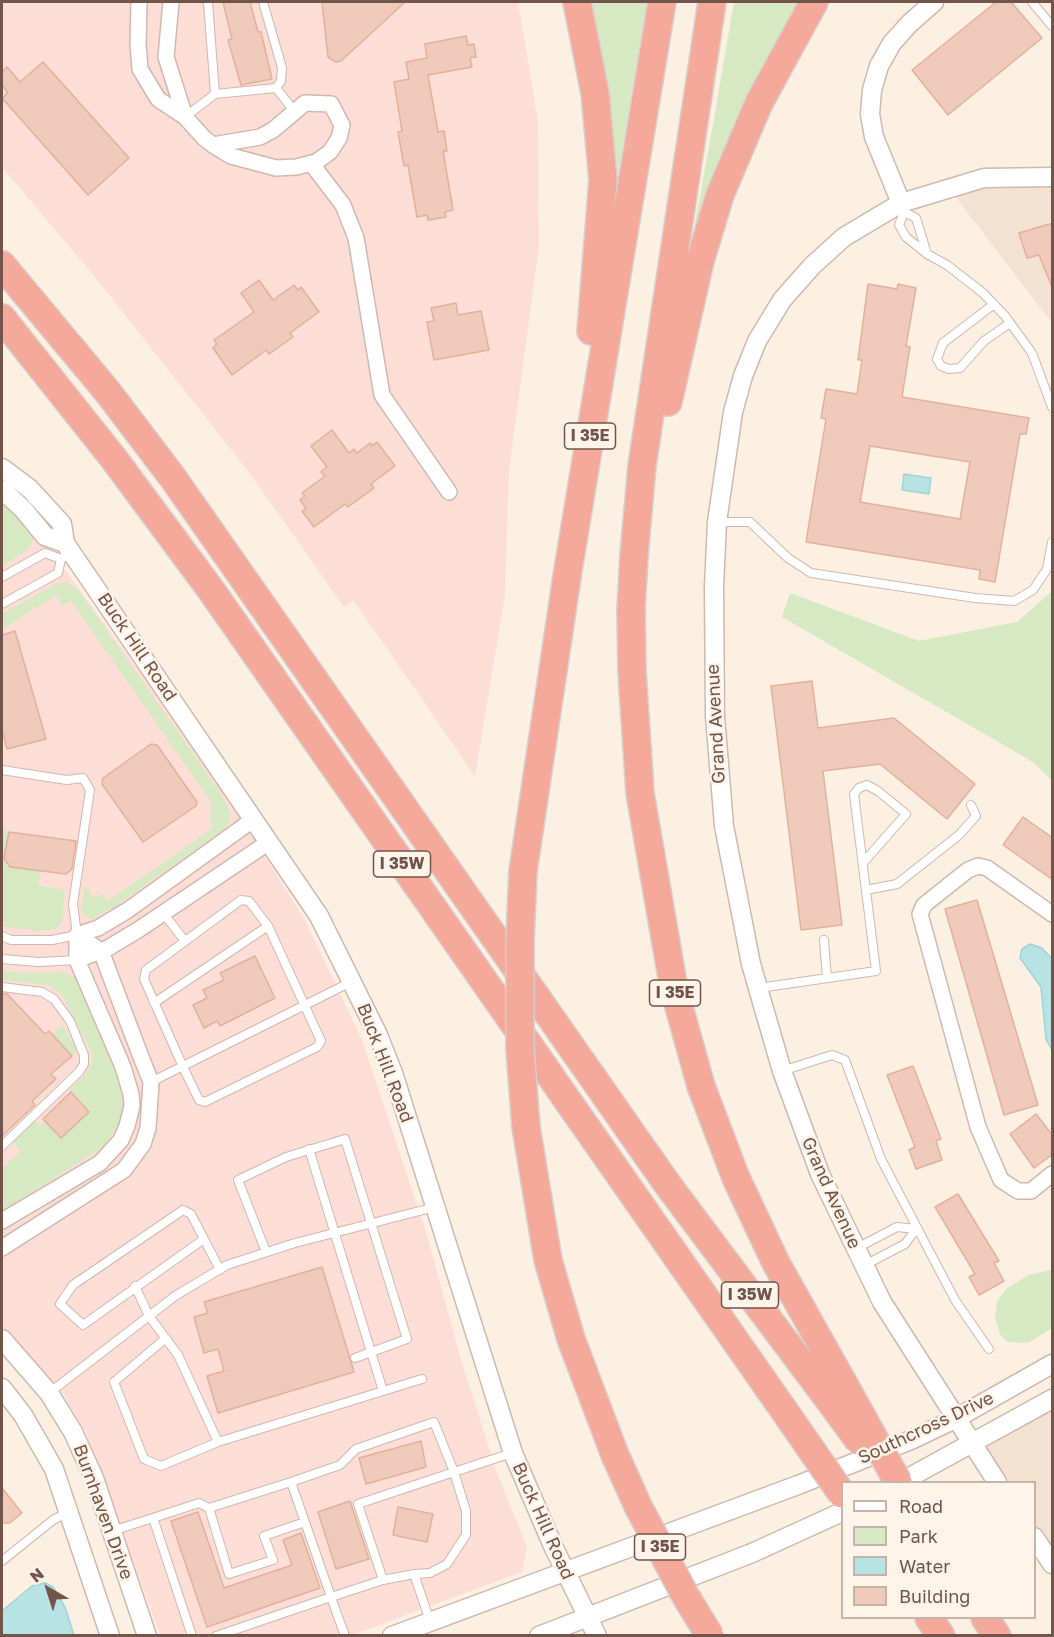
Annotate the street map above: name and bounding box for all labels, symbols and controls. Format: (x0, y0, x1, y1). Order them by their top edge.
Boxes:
road number: I 35E (564, 423, 616, 449)
street label: Buck Hill Road (93, 589, 181, 705)
street label: Grand Avenue (702, 664, 730, 784)
road number: I 35W (374, 851, 430, 877)
road number: I 35E (650, 980, 700, 1006)
street label: Buck Hill Road (352, 1000, 418, 1126)
street label: Grand Avenue (797, 1134, 865, 1252)
road number: I 35W (722, 1282, 778, 1308)
street label: Southcross Drive (855, 1387, 997, 1469)
street label: Burnhaven Drive (69, 1441, 137, 1583)
street label: Buck Hill Road (507, 1459, 579, 1583)
legend (841, 1481, 1036, 1619)
text: Road (899, 1495, 943, 1517)
text: Park (899, 1525, 938, 1547)
road number: I 35E (634, 1534, 686, 1560)
text: Water (899, 1555, 950, 1577)
north arrow (18, 1559, 78, 1619)
text: N (26, 1563, 48, 1587)
text: Building (899, 1585, 970, 1607)

